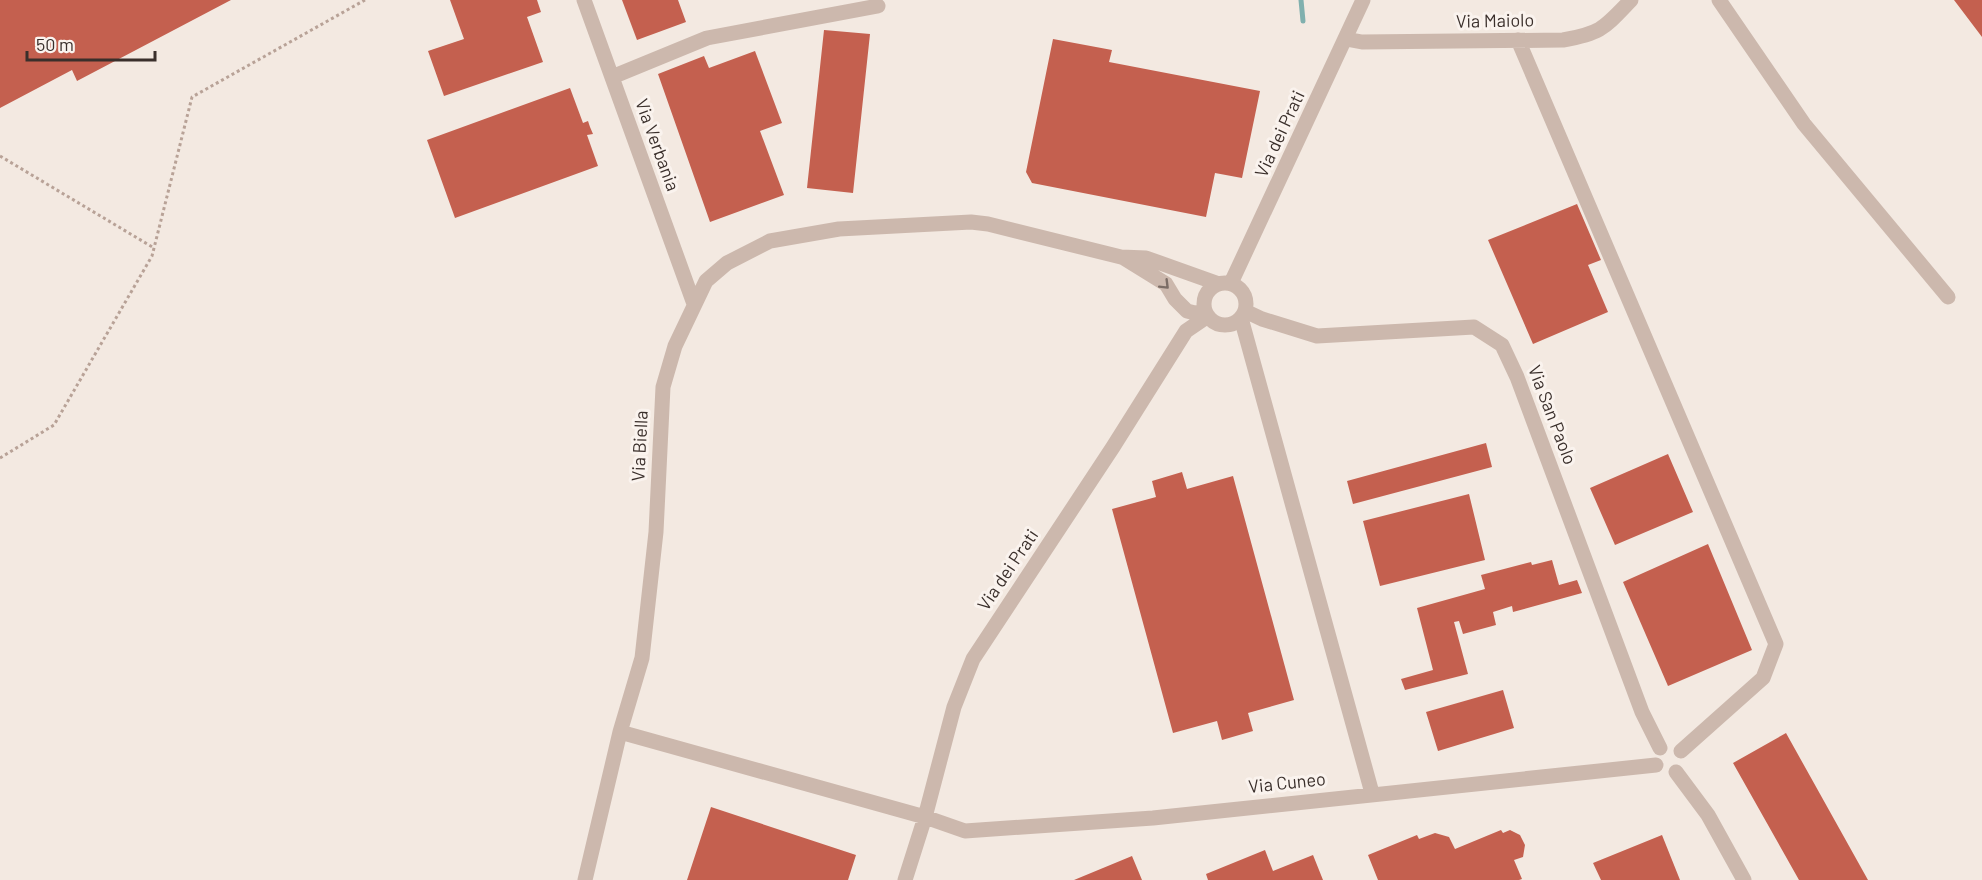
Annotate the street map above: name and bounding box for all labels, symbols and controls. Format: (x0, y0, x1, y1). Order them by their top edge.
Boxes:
street label: Via Maiolo (1456, 8, 1534, 32)
scale bar (27, 24, 154, 62)
text: 50 m (36, 33, 74, 55)
street label: Via dei Prati (1249, 87, 1309, 180)
street label: Via Verbania (631, 96, 685, 194)
one-way arrow (1158, 279, 1169, 289)
street label: Via San Paolo (1524, 362, 1582, 467)
street label: Via Biella (626, 410, 652, 482)
street label: Via dei Prati (972, 525, 1042, 614)
street label: Via Cuneo (1247, 767, 1327, 797)

